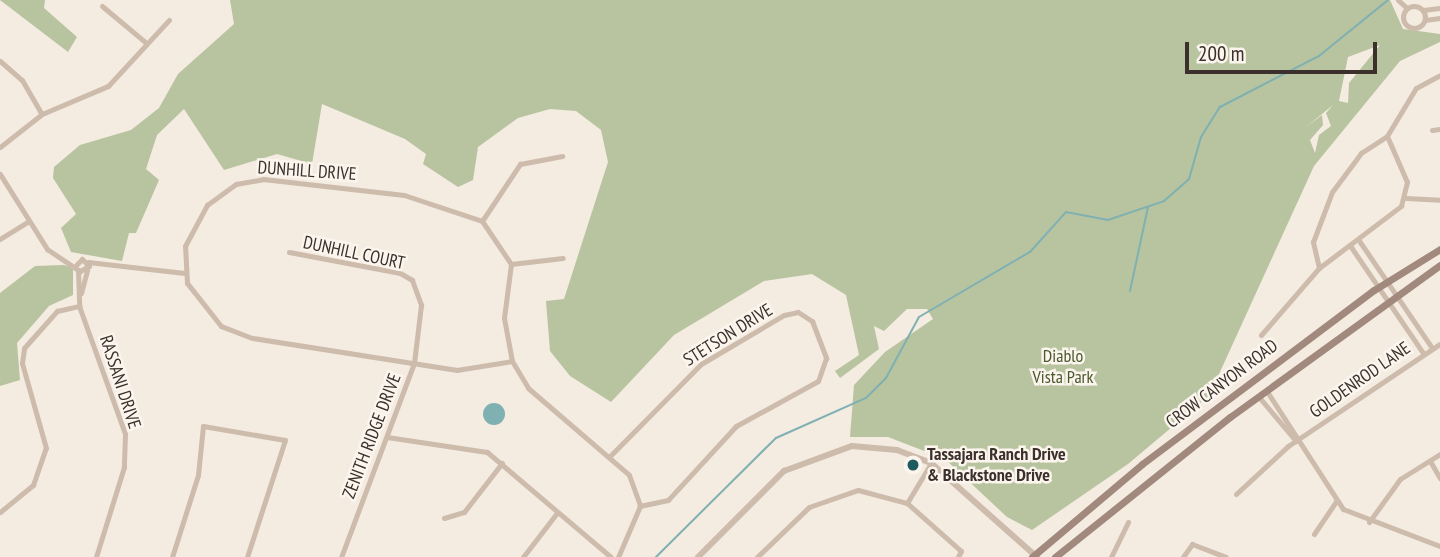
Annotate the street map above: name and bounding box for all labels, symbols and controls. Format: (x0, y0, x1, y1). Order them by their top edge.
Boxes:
scale bar (1188, 28, 1380, 72)
text: 200 m (1198, 40, 1244, 67)
street label: DUNHILL DRIVE (257, 157, 357, 185)
street label: DUNHILL COURT (301, 232, 407, 274)
street label: STETSON DRIVE (679, 299, 777, 371)
street label: RASSANI DRIVE (95, 333, 145, 431)
street label: CROW CANYON ROAD (1162, 335, 1282, 433)
street label: GOLDENROD LANE (1306, 337, 1414, 423)
park label: Diablo Vista Park (1032, 346, 1094, 388)
street label: ZENITH RIDGE DRIVE (338, 370, 406, 502)
place label: Tassajara Ranch Drive & Blackstone Drive (927, 444, 1066, 486)
marker: Tassajara Ranch Drive & Blackstone Drive (905, 457, 921, 473)

